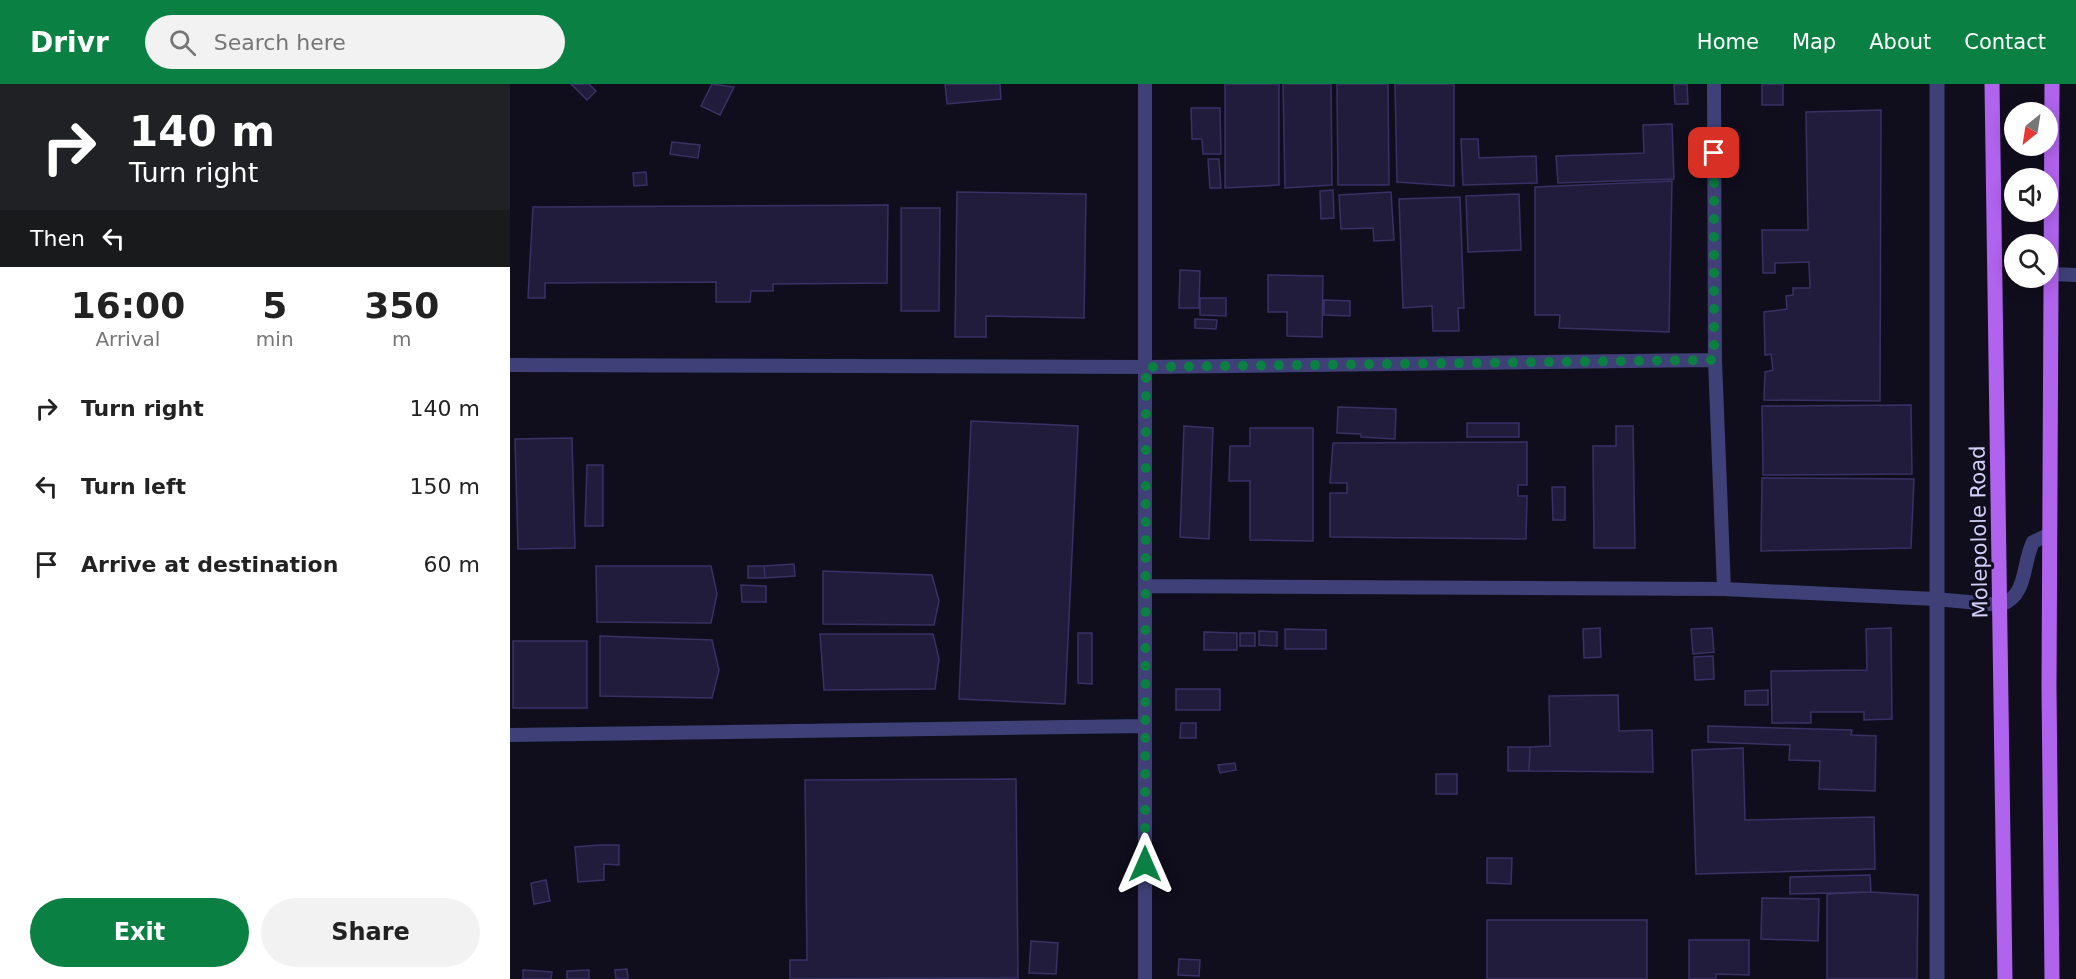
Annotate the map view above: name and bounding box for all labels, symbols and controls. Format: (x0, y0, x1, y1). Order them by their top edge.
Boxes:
search box (145, 15, 565, 69)
text: Drivr (30, 26, 109, 59)
icon: search (166, 26, 199, 59)
text: Search here (214, 30, 346, 55)
text: Home (1697, 30, 1759, 54)
text: Map (1792, 30, 1836, 54)
text: About (1869, 30, 1931, 54)
text: Contact (1964, 30, 2046, 54)
north arrow (2004, 102, 2058, 156)
map controls (2004, 102, 2058, 288)
text: 140 m (129, 107, 275, 156)
icon: right (30, 108, 108, 186)
pin (1688, 127, 1739, 178)
icon: arrive (1697, 136, 1730, 169)
text: Turn right (129, 157, 258, 188)
button: sound (2004, 168, 2058, 222)
icon: left (97, 222, 130, 255)
text: Then (30, 226, 85, 251)
button: search (2004, 234, 2058, 288)
text: 16:00 (71, 285, 185, 326)
text: 5 (262, 285, 287, 326)
text: 350 (364, 285, 439, 326)
text: Arrival (95, 327, 160, 351)
text: min (256, 327, 294, 351)
text: m (392, 327, 412, 351)
icon: right (30, 392, 63, 425)
text: Turn right (81, 396, 204, 421)
text: 140 m (410, 396, 480, 421)
street label: Molepolole Road (1965, 445, 1993, 619)
icon: left (30, 470, 63, 503)
text: Turn left (81, 474, 186, 499)
text: 150 m (410, 474, 480, 499)
icon: arrive (30, 548, 63, 581)
text: Arrive at destination (81, 552, 338, 577)
text: 60 m (424, 552, 480, 577)
position arrow (1113, 832, 1177, 896)
button: Exit (30, 898, 249, 967)
button: Share (261, 898, 480, 967)

